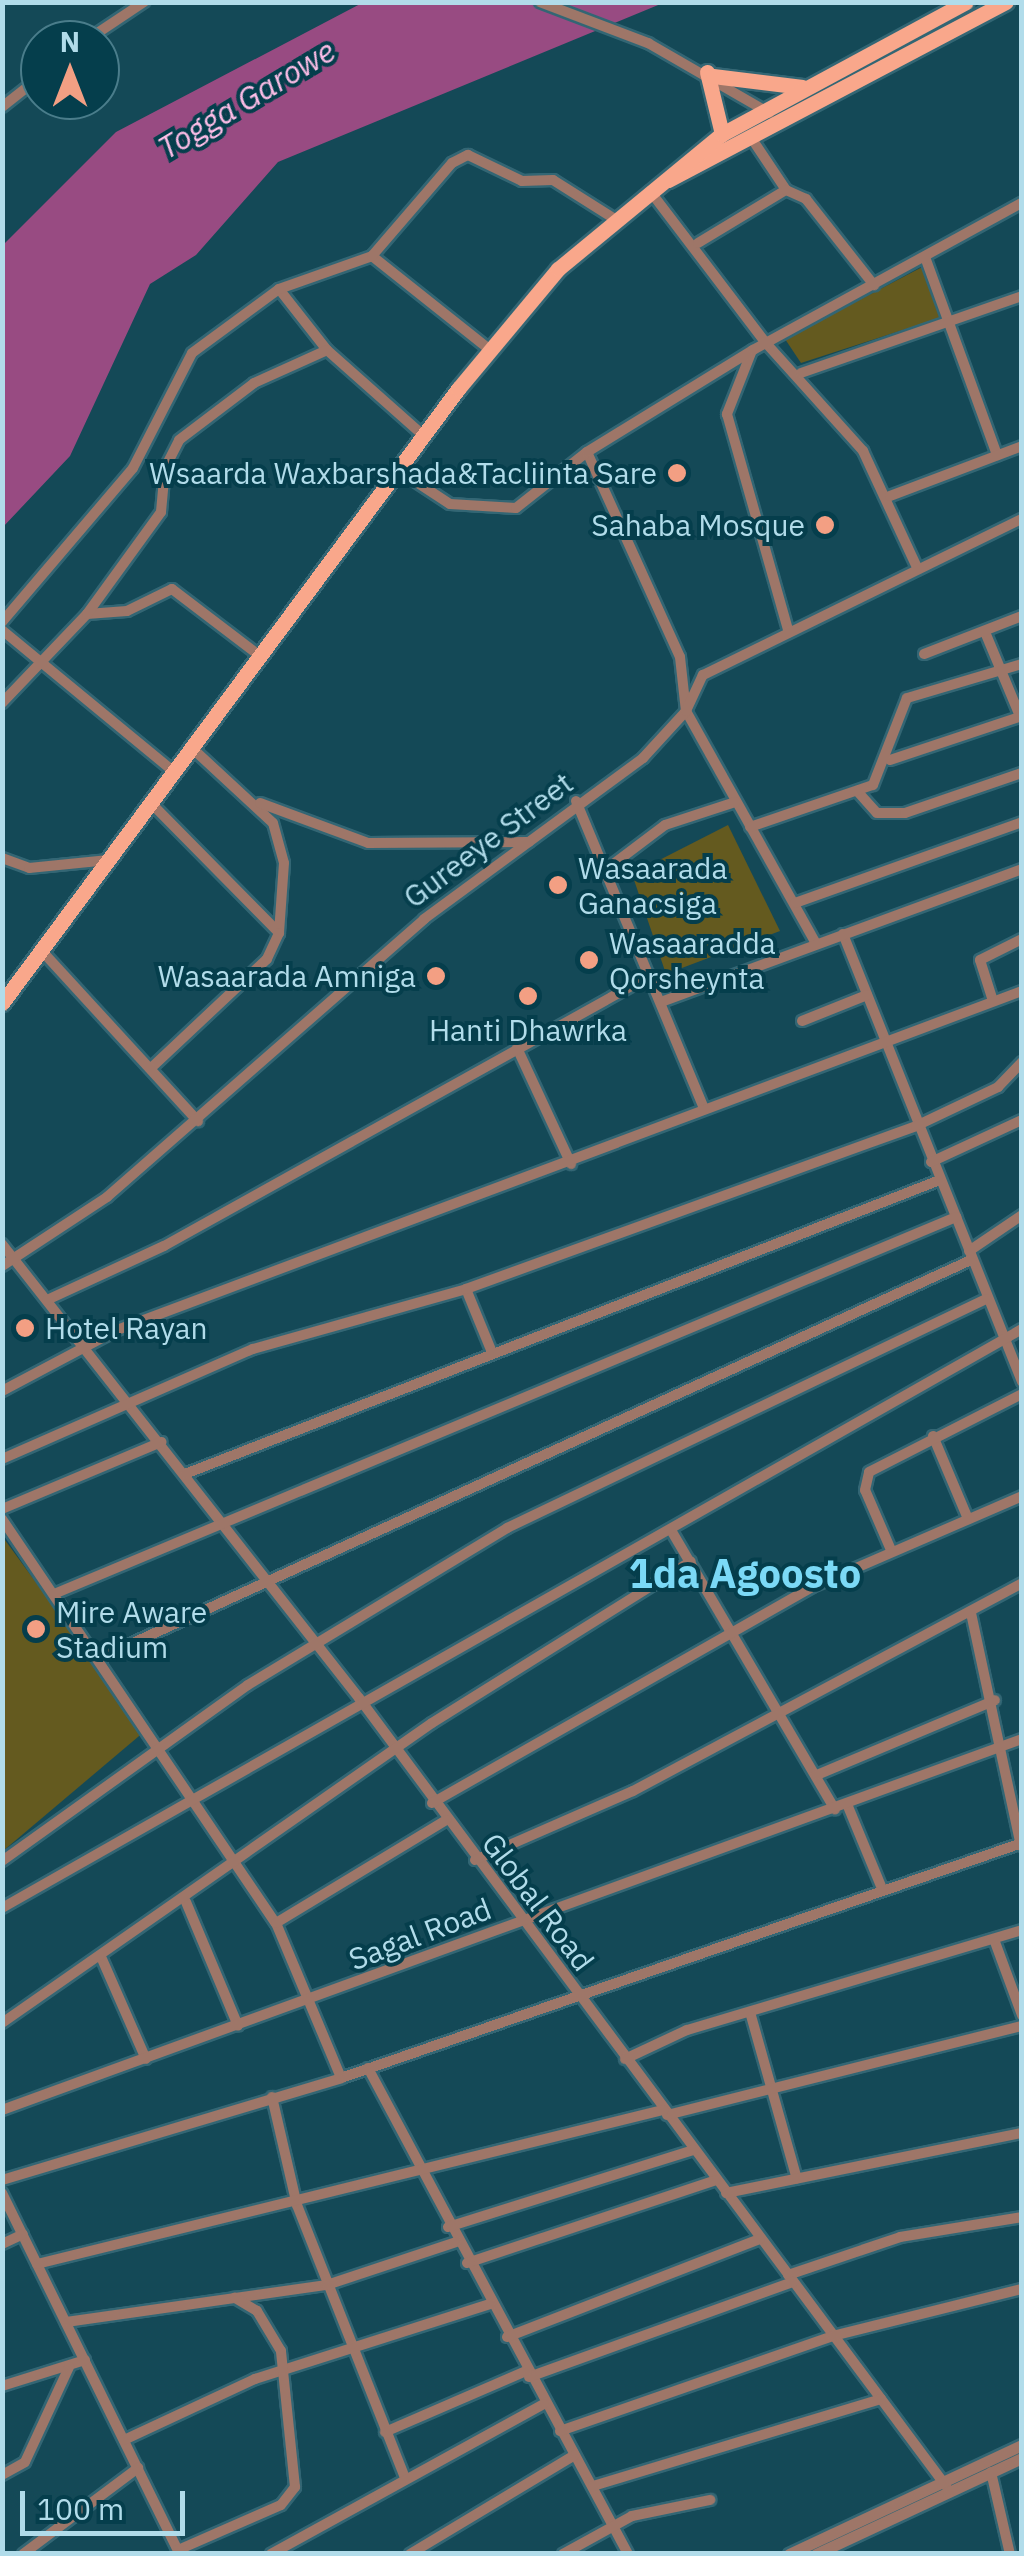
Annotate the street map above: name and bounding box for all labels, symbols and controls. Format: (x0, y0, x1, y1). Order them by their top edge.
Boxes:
north arrow (20, 20, 120, 120)
text: N (60, 23, 80, 60)
water label: Togga Garowe (150, 31, 342, 167)
place label: Wsaarda Waxbarshada&Tacliinta Sare (149, 455, 657, 491)
marker: Wsaarda Waxbarshada&Tacliinta Sare (666, 462, 688, 484)
place label: Sahaba Mosque (591, 507, 805, 543)
marker: Sahaba Mosque (814, 514, 836, 536)
street label: Gureeye Street (396, 765, 580, 915)
place label: Wasaarada Ganacsiga (578, 850, 727, 920)
marker: Wasaarada Ganacsiga (547, 874, 569, 896)
place label: Wasaaradda Qorsheynta (609, 925, 776, 996)
marker: Wasaaradda Qorsheynta (578, 949, 600, 971)
place label: Wasaarada Amniga (158, 958, 416, 994)
marker: Wasaarada Amniga (425, 965, 447, 987)
marker: Hanti Dhawrka (517, 985, 539, 1007)
place label: Hanti Dhawrka (429, 1012, 627, 1048)
place label: Hotel Rayan (45, 1310, 208, 1346)
marker: Hotel Rayan (14, 1317, 36, 1339)
district label: 1da Agoosto (629, 1549, 861, 1597)
place label: Mire Aware Stadium (56, 1594, 207, 1664)
marker: Mire Aware Stadium (25, 1618, 47, 1640)
street label: Global Road (474, 1826, 602, 1978)
street label: Sagal Road (344, 1890, 496, 1978)
scale bar (25, 2471, 190, 2533)
text: 100 m (37, 2489, 124, 2528)

